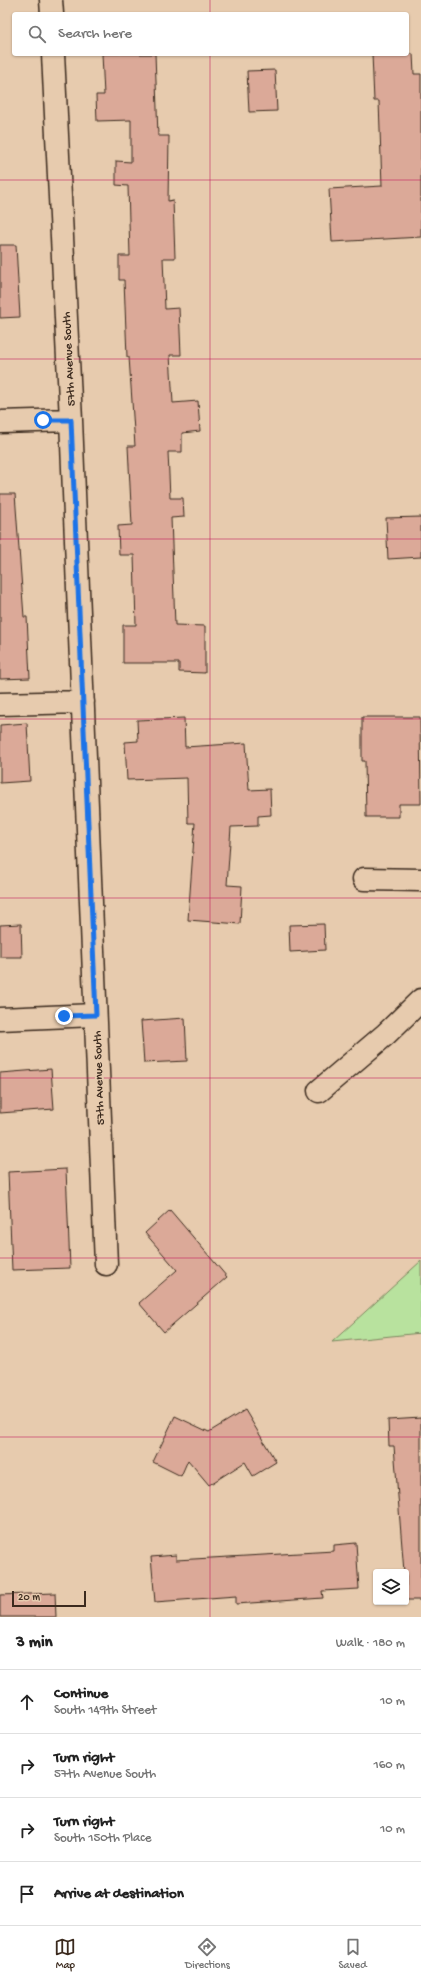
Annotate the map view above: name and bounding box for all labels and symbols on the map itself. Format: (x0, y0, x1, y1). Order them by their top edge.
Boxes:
street label: 57th Avenue South (61, 311, 79, 406)
route start (34, 411, 52, 429)
route end (55, 1007, 73, 1025)
street label: 57th Avenue South (91, 1030, 109, 1125)
scale bar (12, 1589, 86, 1608)

